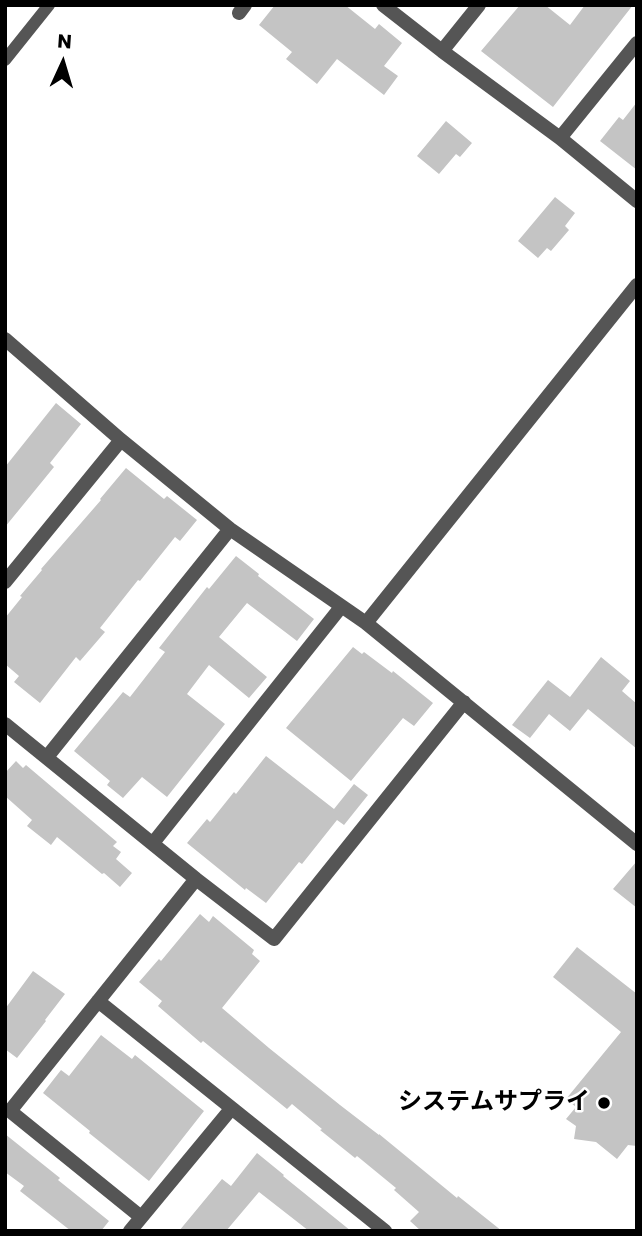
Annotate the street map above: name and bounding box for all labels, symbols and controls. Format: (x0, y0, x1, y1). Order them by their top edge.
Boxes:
north arrow (28, 28, 98, 98)
text: N (56, 28, 73, 56)
place label: システムサプライ (398, 1089, 590, 1117)
marker: システムサプライ (596, 1095, 612, 1111)

